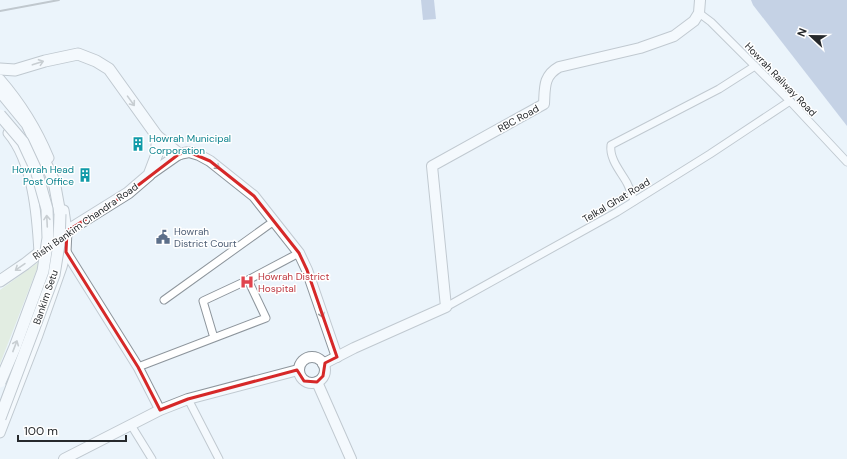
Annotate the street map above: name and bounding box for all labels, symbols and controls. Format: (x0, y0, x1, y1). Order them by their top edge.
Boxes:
north arrow (791, 16, 831, 56)
text: N (794, 26, 810, 39)
street label: Howrah Railway Road (742, 40, 819, 119)
one-way arrow (32, 59, 44, 67)
one-way arrow (127, 95, 135, 106)
street label: RBC Road (495, 102, 541, 135)
place label: Howrah Municipal Corporation (149, 132, 231, 157)
building icon: Howrah Municipal Corporation (130, 136, 146, 152)
one-way arrow (209, 161, 220, 169)
place label: Howrah Head Post Office (12, 163, 74, 188)
building icon: Howrah Head Post Office (77, 167, 93, 183)
street label: Telkal Ghat Road (580, 175, 652, 226)
street label: Rishi Bankim Chandra Road (30, 180, 141, 263)
one-way arrow (44, 215, 51, 228)
place label: Howrah District Court (174, 225, 237, 250)
public building icon: Howrah District Court (155, 229, 171, 245)
one-way arrow (15, 263, 26, 271)
street label: Bankim Setu (30, 268, 61, 326)
place label: Howrah District Hospital (258, 270, 329, 295)
hospital icon: Howrah District Hospital (239, 274, 255, 290)
one-way arrow (318, 306, 326, 318)
one-way arrow (12, 340, 20, 352)
scale bar (18, 417, 126, 443)
text: 100 m (24, 423, 58, 439)

